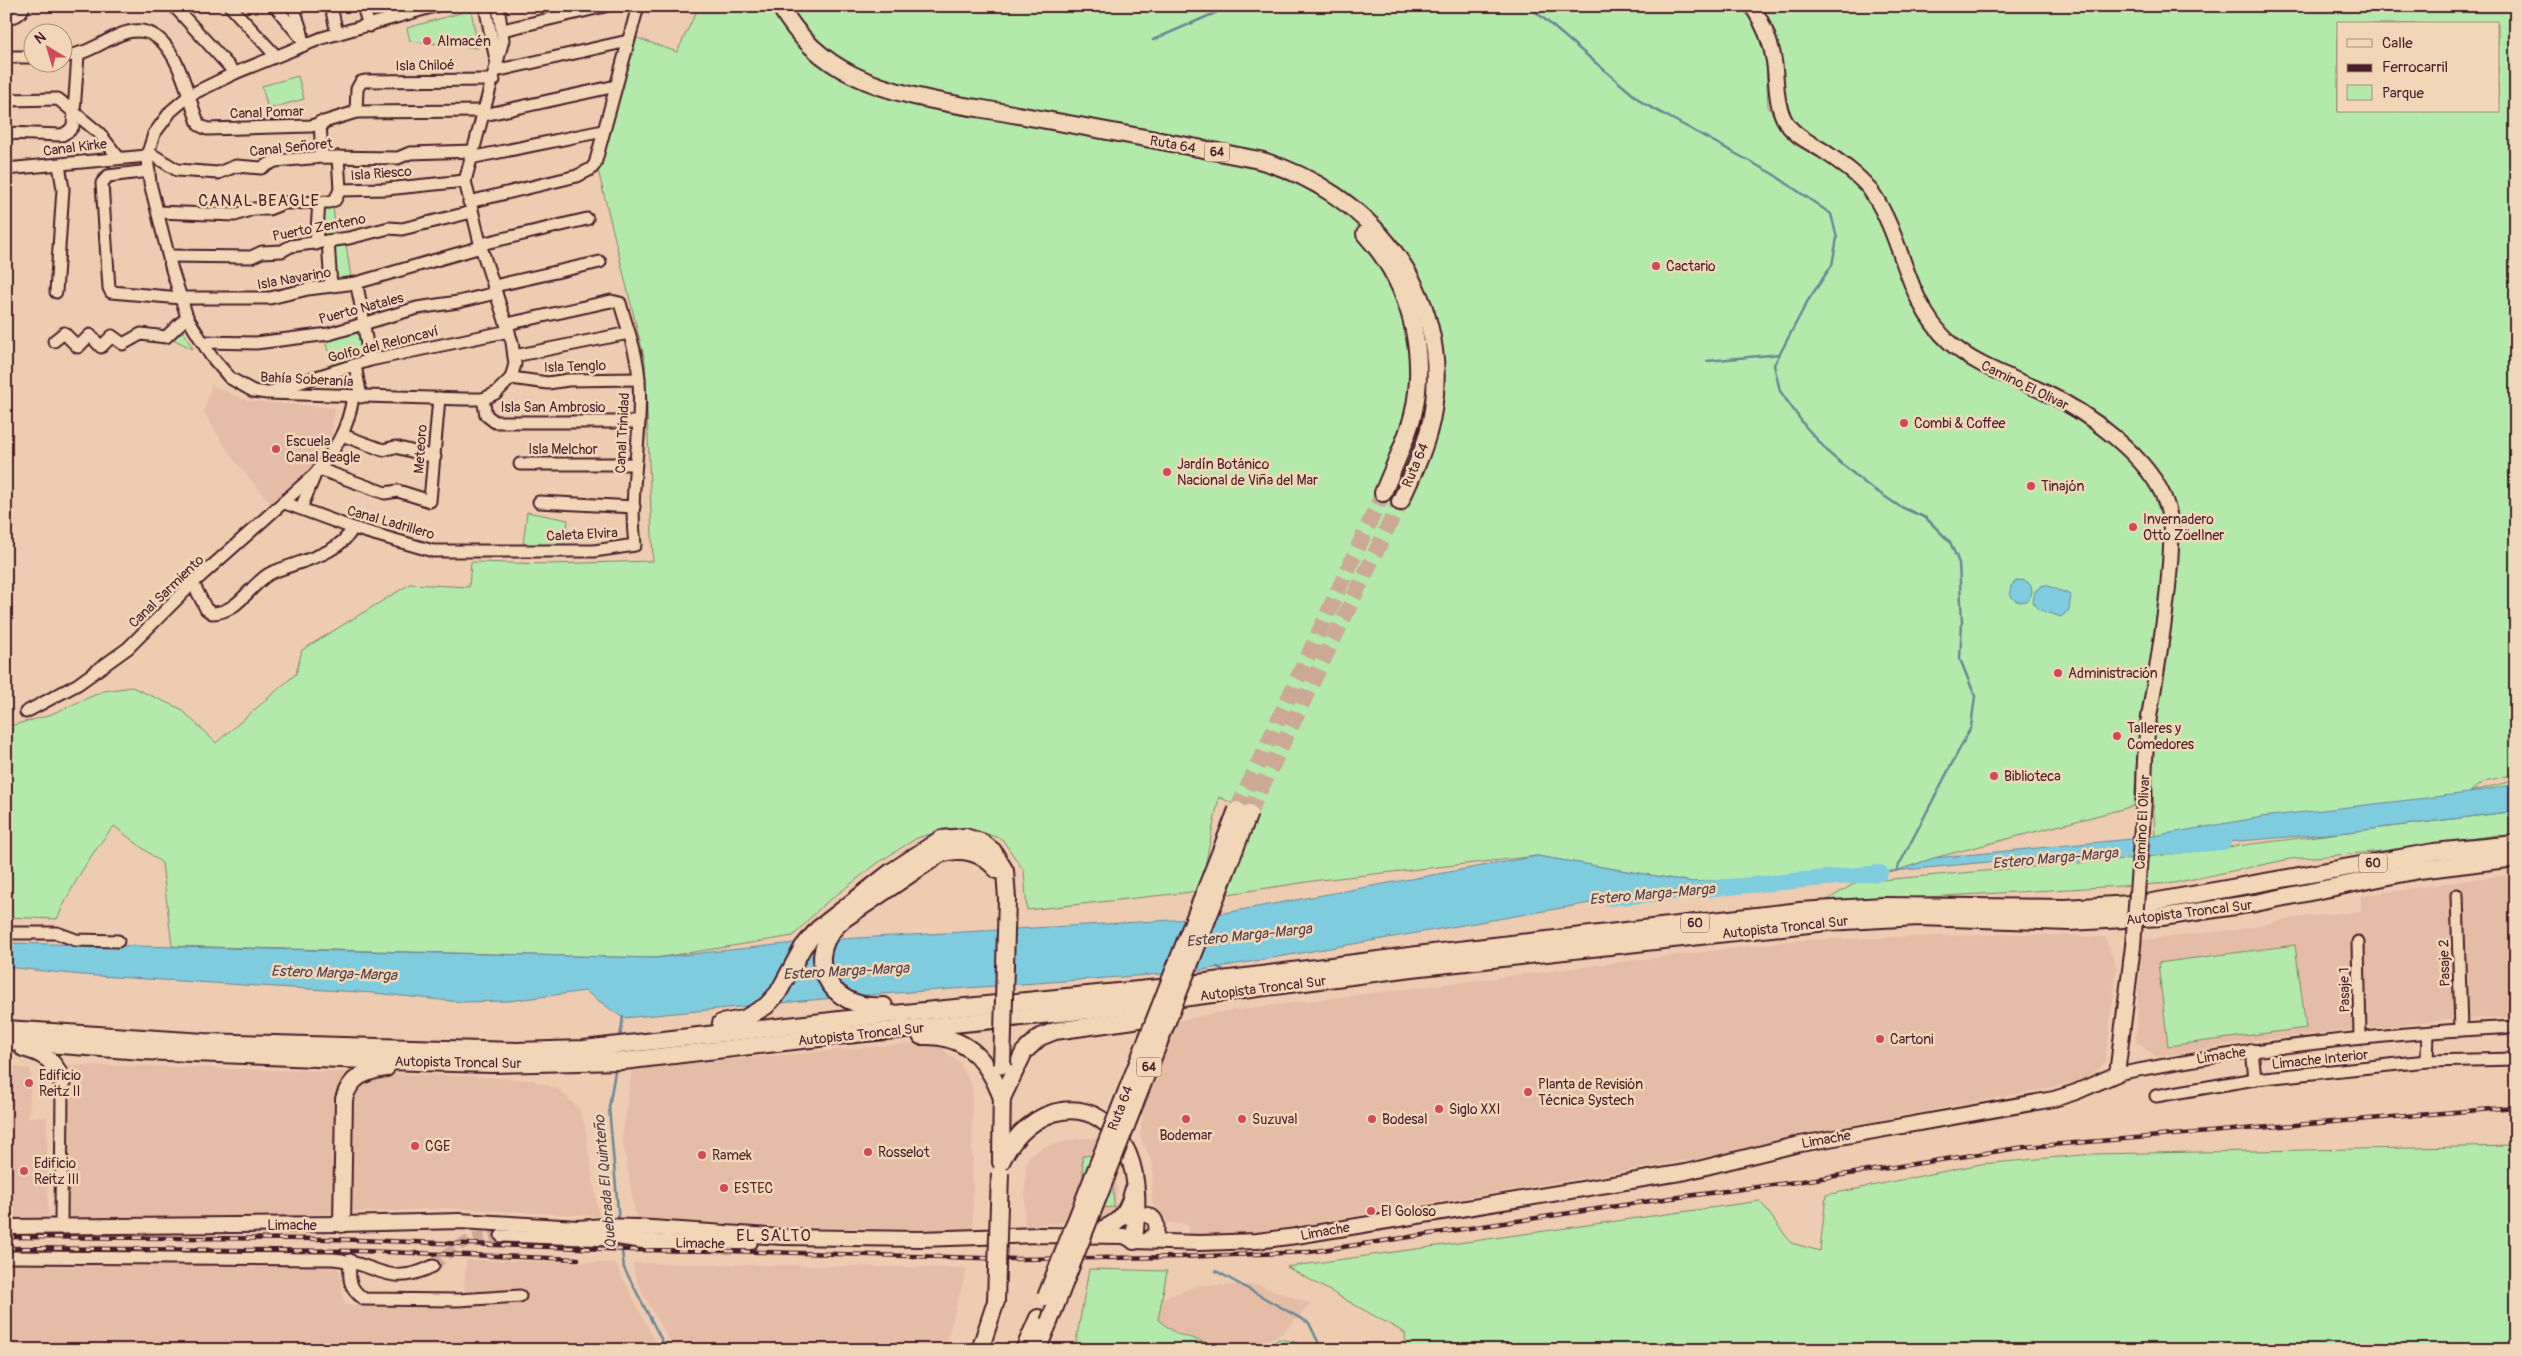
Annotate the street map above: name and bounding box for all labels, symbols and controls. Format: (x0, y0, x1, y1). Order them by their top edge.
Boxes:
north arrow (22, 22, 72, 72)
legend (2337, 22, 2500, 112)
text: N (31, 29, 49, 48)
place label: Almacén (437, 33, 491, 50)
text: Calle (2382, 34, 2413, 53)
marker: Almacén (421, 35, 433, 47)
street label: Isla Chiloé (395, 56, 455, 75)
text: Ferrocarril (2382, 58, 2448, 77)
text: Parque (2382, 84, 2425, 103)
street label: Canal Pomar (230, 103, 304, 122)
street label: Ruta 64 (1148, 132, 1197, 157)
street label: Canal Kirke (42, 135, 108, 160)
street label: Canal Señoret (249, 135, 334, 160)
road number: 64 (1204, 142, 1230, 162)
street label: Isla Riesco (350, 163, 413, 184)
district label: CANAL BEAGLE (198, 191, 320, 211)
street label: Puerto Zenteno (271, 210, 368, 245)
place label: Cactario (1666, 258, 1716, 275)
marker: Cactario (1650, 260, 1662, 272)
street label: Isla Navarino (256, 264, 333, 293)
street label: Puerto Natales (317, 289, 406, 328)
street label: Golfo del Reloncaví (326, 323, 440, 366)
street label: Isla Tenglo (544, 357, 607, 376)
street label: Camino El Olivar (1978, 357, 2071, 414)
street label: Bahía Soberanía (260, 369, 354, 390)
street label: Canal Trinidad (612, 392, 633, 474)
street label: Isla San Ambrosio (501, 399, 606, 416)
place label: Combi & Coffee (1914, 415, 2006, 432)
marker: Combi & Coffee (1898, 417, 1910, 429)
street label: Meteoro (410, 423, 431, 474)
place label: Escuela Canal Beagle (286, 433, 360, 466)
street label: Ruta 64 (1399, 440, 1432, 490)
street label: Isla Melchor (528, 441, 598, 458)
marker: Escuela Canal Beagle (270, 443, 282, 455)
place label: Jardín Botánico Nacional de Viña del Mar (1177, 456, 1318, 489)
marker: Jardín Botánico Nacional de Viña del Mar (1161, 466, 1173, 478)
place label: Tinajón (2041, 478, 2084, 495)
marker: Tinajón (2025, 480, 2037, 492)
street label: Canal Ladrillero (345, 502, 437, 543)
place label: Invernadero Otto Zöellner (2143, 511, 2224, 544)
marker: Invernadero Otto Zöellner (2127, 521, 2139, 533)
street label: Caleta Elvira (546, 524, 618, 545)
street label: Canal Sarmiento (125, 551, 208, 631)
place label: Administración (2068, 665, 2158, 682)
marker: Administración (2052, 667, 2064, 679)
place label: Talleres y Comedores (2127, 720, 2195, 753)
marker: Talleres y Comedores (2111, 730, 2123, 742)
place label: Biblioteca (2004, 768, 2061, 785)
marker: Biblioteca (1988, 770, 2000, 782)
street label: Camino El Olivar (2132, 774, 2153, 870)
water label: Estero Marga-Marga (1991, 843, 2120, 873)
road number: 60 (2359, 854, 2387, 872)
water label: Estero Marga-Marga (1588, 879, 1717, 909)
street label: Autopista Troncal Sur (2125, 896, 2253, 929)
street label: Autopista Troncal Sur (1721, 912, 1849, 943)
road number: 60 (1681, 914, 1709, 932)
water label: Estero Marga-Marga (1185, 919, 1314, 952)
street label: Pasaje 2 (2435, 939, 2454, 987)
water label: Estero Marga-Marga (783, 959, 910, 984)
water label: Estero Marga-Marga (271, 962, 398, 985)
street label: Pasaje 1 (2336, 967, 2353, 1013)
street label: Autopista Troncal Sur (1199, 972, 1327, 1005)
street label: Autopista Troncal Sur (797, 1019, 925, 1050)
place label: Cartoni (1890, 1031, 1934, 1048)
marker: Cartoni (1874, 1033, 1886, 1045)
street label: Limache (2195, 1043, 2247, 1068)
street label: Limache Interior (2271, 1046, 2369, 1073)
street label: Autopista Troncal Sur (394, 1053, 522, 1072)
road number: 64 (1136, 1058, 1162, 1076)
place label: Edificio Reitz II (39, 1067, 81, 1100)
place label: Planta de Revisión Técnica Systech (1538, 1076, 1643, 1109)
marker: Edificio Reitz II (23, 1077, 35, 1089)
street label: Ruta 64 (1104, 1083, 1137, 1133)
marker: Planta de Revisión Técnica Systech (1522, 1086, 1534, 1098)
place label: Siglo XXI (1449, 1101, 1500, 1118)
marker: Siglo XXI (1433, 1103, 1445, 1115)
place label: Suzuval (1252, 1111, 1298, 1128)
place label: Bodesal (1382, 1111, 1427, 1128)
marker: Bodemar (1180, 1113, 1192, 1125)
marker: Suzuval (1236, 1113, 1248, 1125)
marker: Bodesal (1366, 1113, 1378, 1125)
water label: Quebrada El Quinteño (590, 1114, 621, 1249)
place label: Bodemar (1159, 1127, 1213, 1144)
street label: Limache (1800, 1127, 1852, 1152)
place label: CGE (425, 1138, 450, 1155)
marker: CGE (409, 1140, 421, 1152)
place label: Rosselot (878, 1144, 930, 1161)
marker: Rosselot (862, 1146, 874, 1158)
place label: Ramek (712, 1147, 752, 1164)
marker: Ramek (696, 1149, 708, 1161)
place label: Edificio Reitz III (34, 1155, 79, 1188)
marker: Edificio Reitz III (18, 1165, 30, 1177)
place label: ESTEC (734, 1180, 773, 1197)
marker: ESTEC (718, 1182, 730, 1194)
place label: El Goloso (1381, 1203, 1437, 1220)
marker: El Goloso (1365, 1205, 1377, 1217)
street label: Limache (267, 1217, 317, 1234)
street label: Limache (1299, 1219, 1351, 1244)
district label: EL SALTO (736, 1226, 812, 1246)
street label: Limache (675, 1235, 725, 1252)

